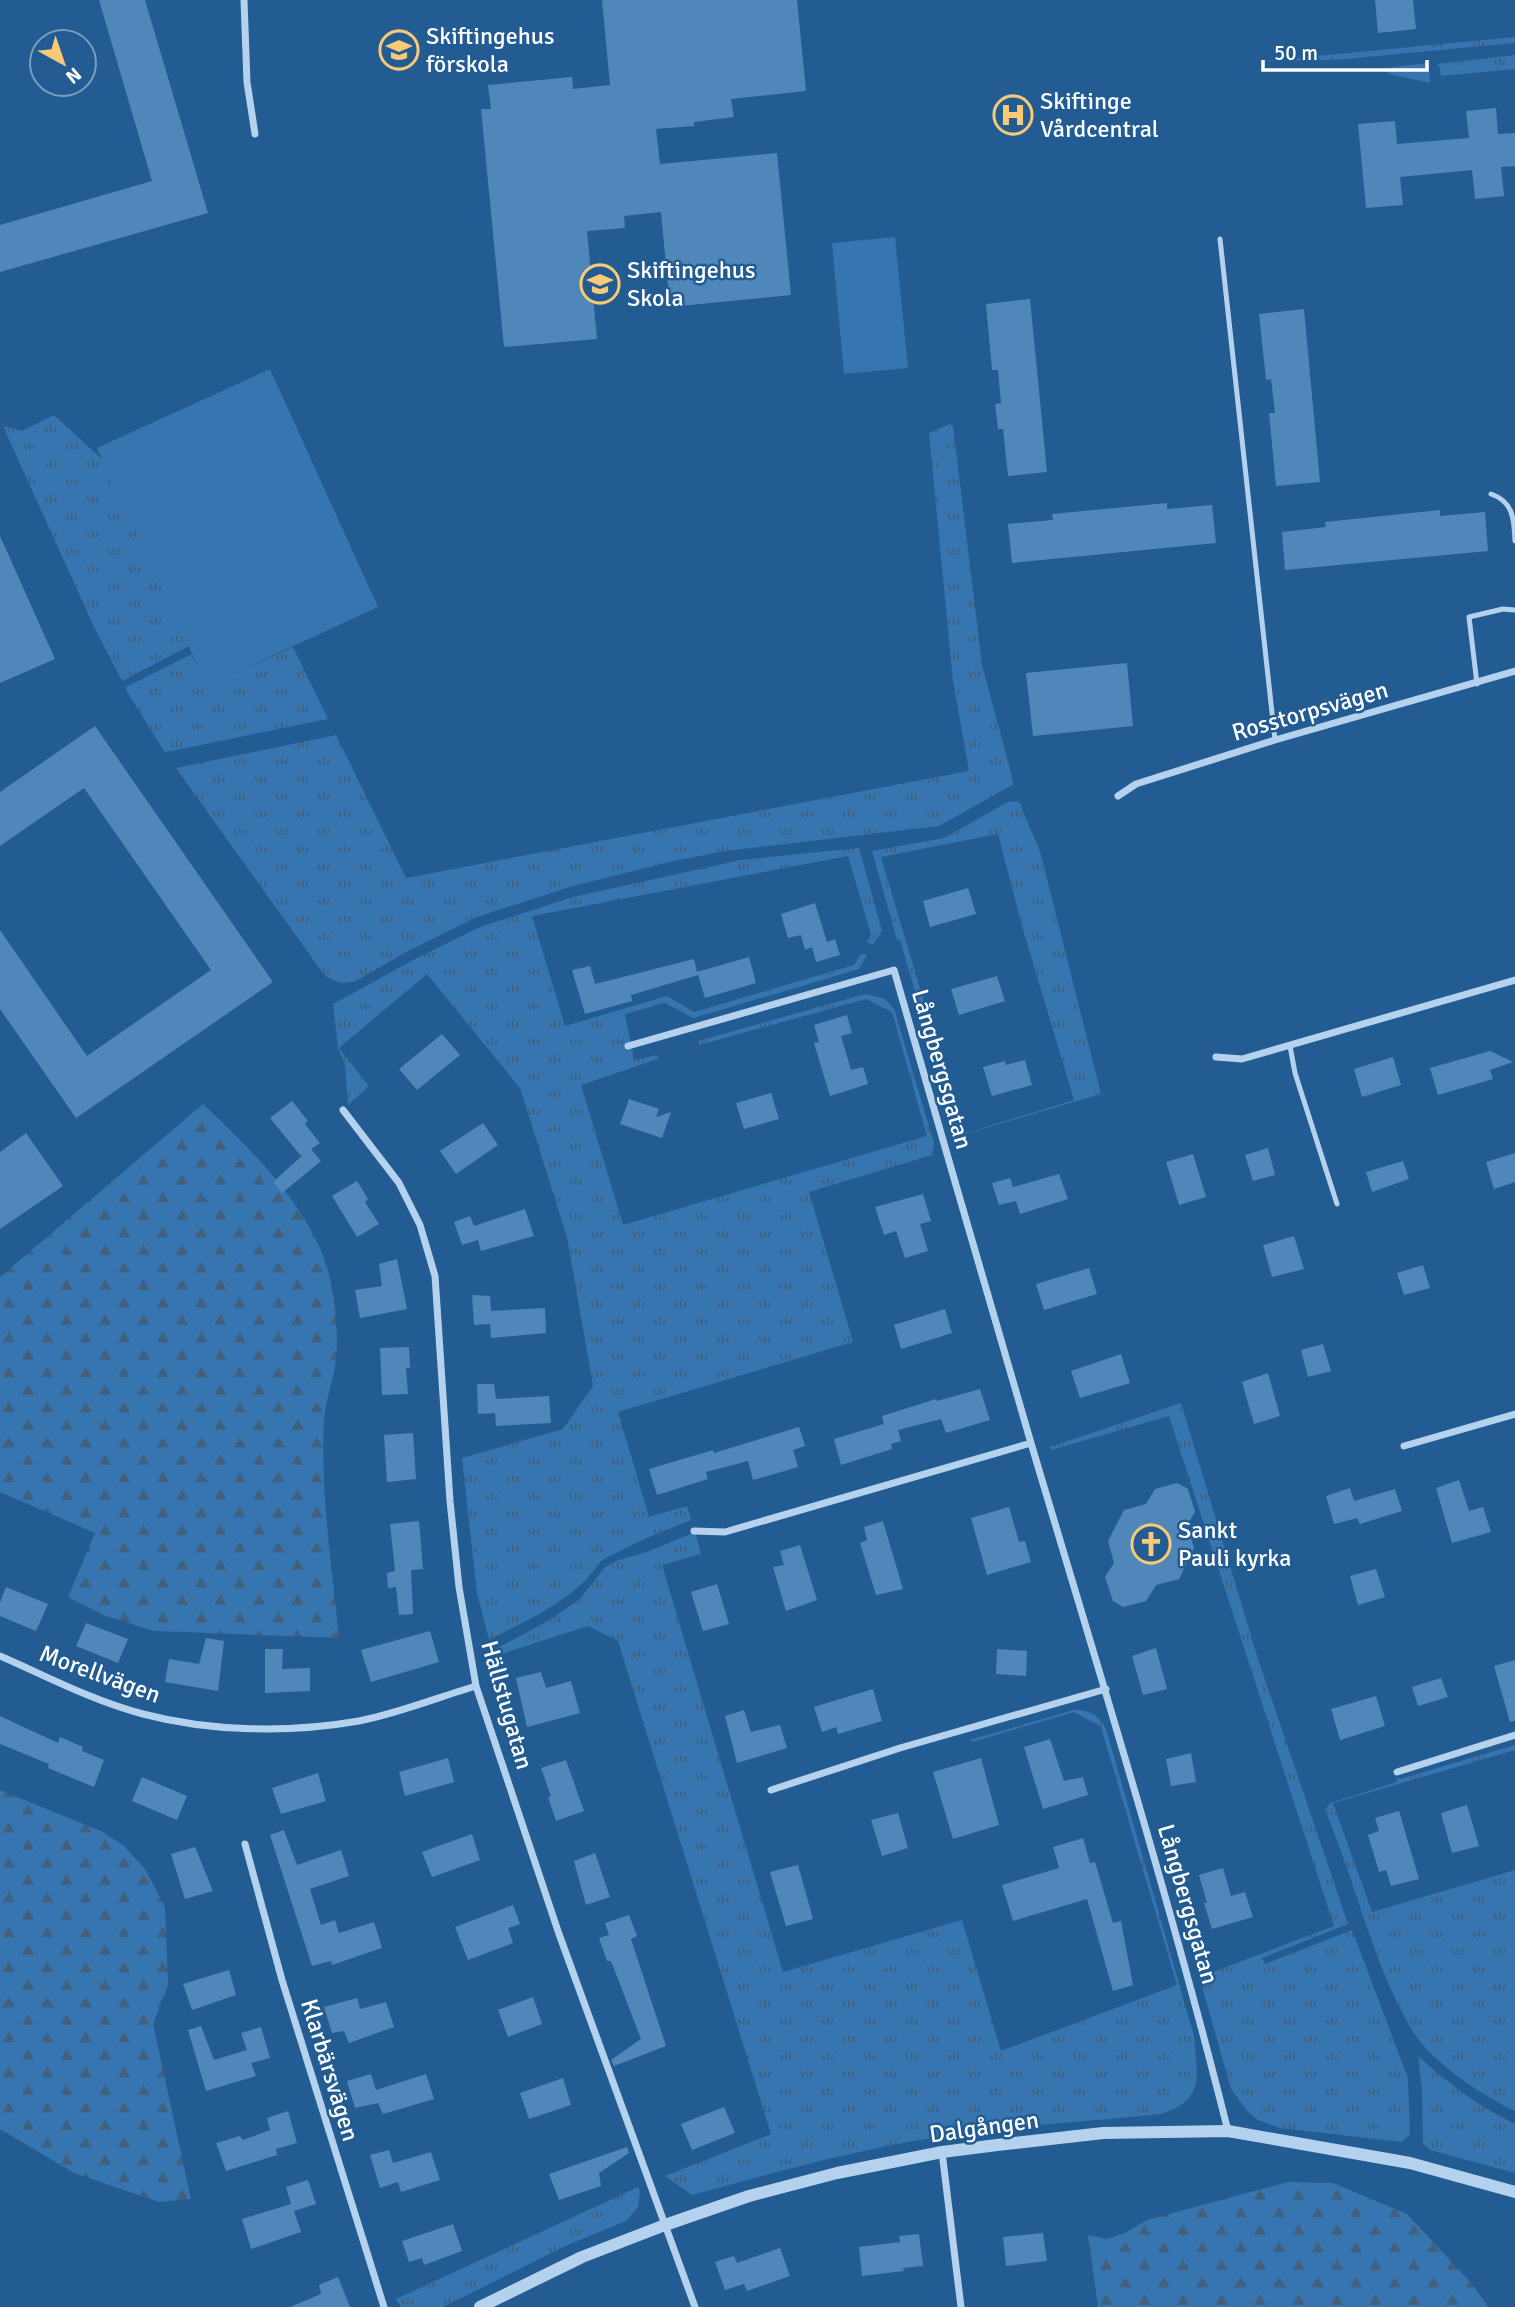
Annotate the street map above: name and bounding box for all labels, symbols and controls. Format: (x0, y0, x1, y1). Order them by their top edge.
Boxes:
place label: Skiftingehus förskola (426, 21, 554, 79)
north arrow (28, 28, 98, 98)
scale bar (1263, 28, 1428, 72)
school or university icon: Skiftingehus förskola (378, 29, 420, 71)
text: 50 m (1274, 40, 1318, 66)
text: N (61, 62, 86, 89)
place label: Skiftinge Vårdcentral (1040, 86, 1159, 144)
hospital icon: Skiftinge Vårdcentral (992, 94, 1034, 136)
place label: Skiftingehus Skola (627, 255, 755, 313)
school or university icon: Skiftingehus Skola (579, 263, 621, 305)
street label: Rosstorpsvägen (1228, 674, 1392, 748)
street label: Långbergsgatan (905, 986, 979, 1152)
place label: Sankt Pauli kyrka (1178, 1515, 1291, 1573)
church icon: Sankt Pauli kyrka (1130, 1523, 1172, 1565)
street label: Hällstugatan (474, 1637, 540, 1773)
street label: Morellvägen (35, 1638, 165, 1710)
street label: Långbergsgatan (1151, 1821, 1225, 1987)
street label: Klarbärsvägen (294, 1995, 366, 2145)
street label: Dalgången (927, 2104, 1041, 2150)

